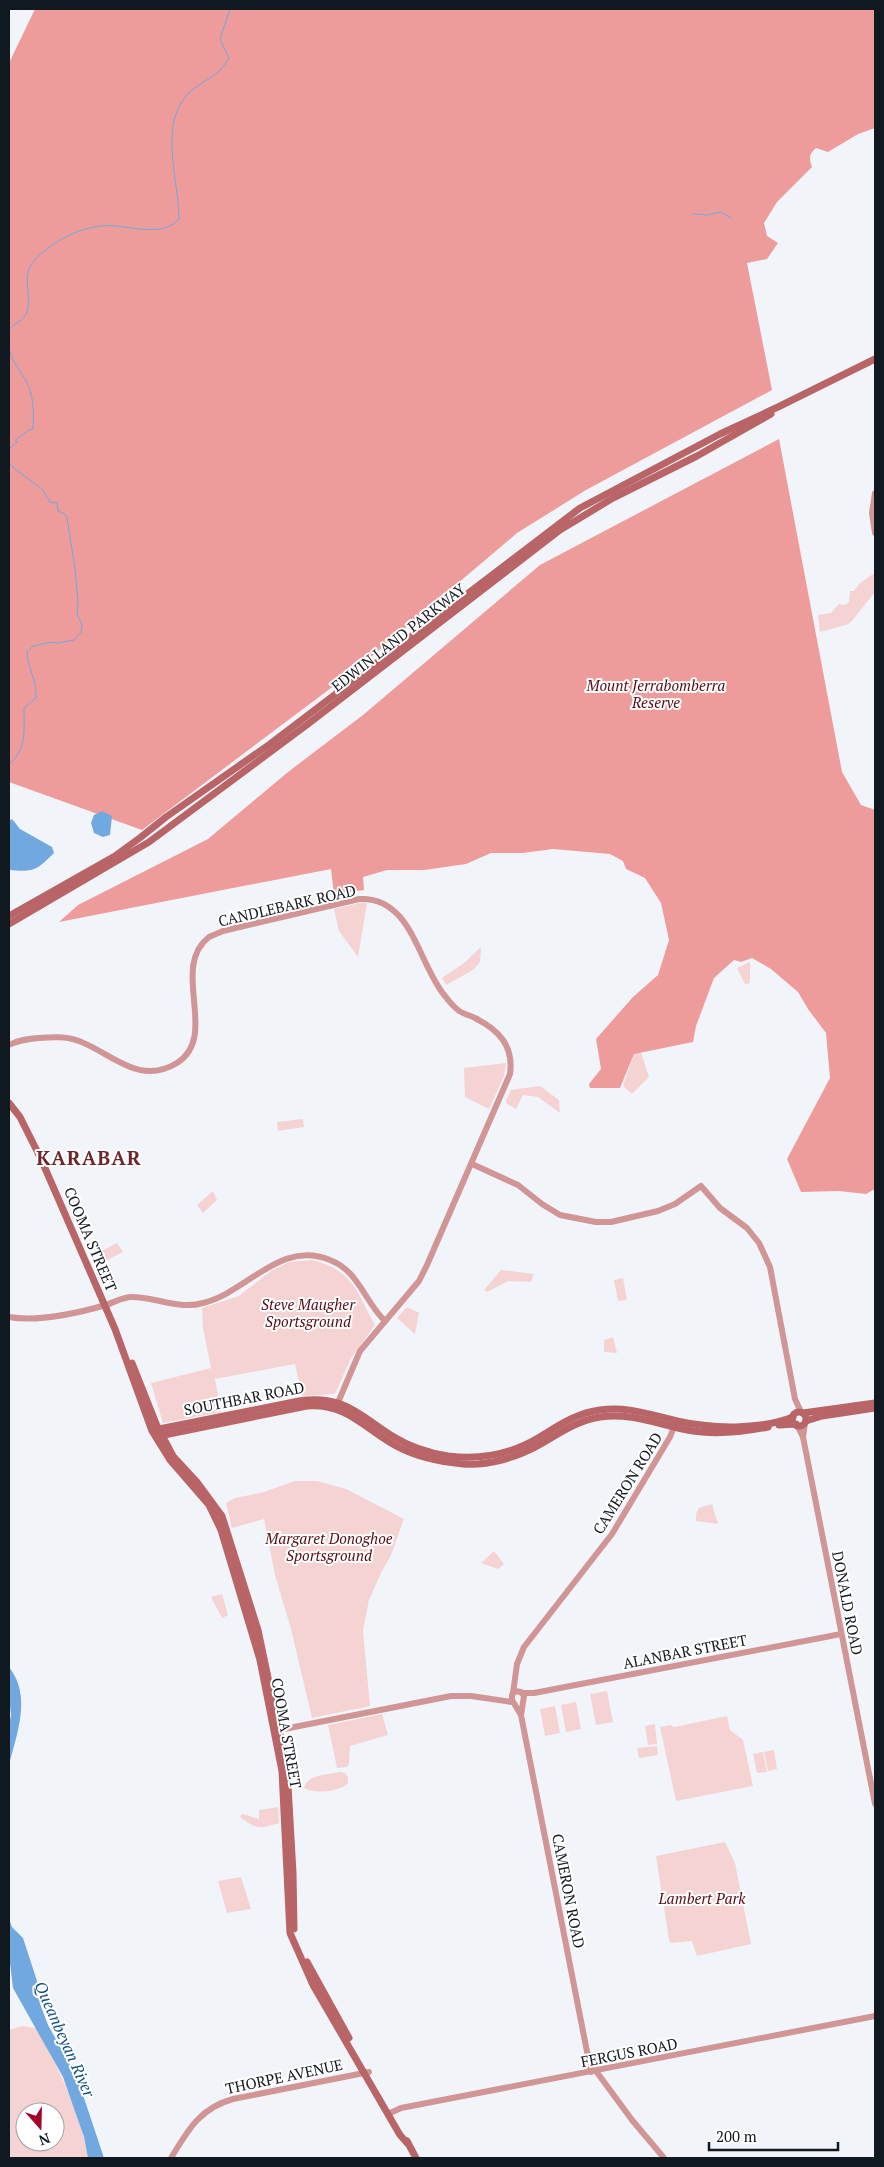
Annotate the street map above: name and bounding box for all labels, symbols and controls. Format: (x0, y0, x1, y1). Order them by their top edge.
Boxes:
street label: EDWIN LAND PARKWAY (327, 578, 469, 696)
park label: Mount Jerrabomberra Reserve (586, 675, 725, 712)
street label: CANDLEBARK ROAD (216, 879, 358, 931)
district label: KARABAR (36, 1144, 142, 1171)
street label: COOMA STREET (60, 1184, 122, 1294)
park label: Steve Maugher Sportsground (261, 1294, 356, 1331)
street label: SOUTHBAR ROAD (182, 1377, 306, 1419)
street label: CAMERON ROAD (588, 1428, 666, 1538)
park label: Margaret Donoghoe Sportsground (264, 1528, 393, 1565)
street label: DONALD ROAD (828, 1549, 868, 1657)
street label: ALANBAR STREET (621, 1629, 749, 1673)
street label: COOMA STREET (267, 1676, 307, 1790)
street label: CAMERON ROAD (548, 1832, 590, 1950)
park label: Lambert Park (658, 1888, 746, 1908)
water label: Queanbeyan River (30, 1978, 101, 2101)
street label: FERGUS ROAD (579, 2033, 679, 2071)
street label: THORPE AVENUE (224, 2054, 344, 2098)
north arrow (15, 2102, 65, 2152)
scale bar (709, 2120, 838, 2152)
text: 200 m (716, 2126, 757, 2146)
text: N (36, 2129, 53, 2151)

